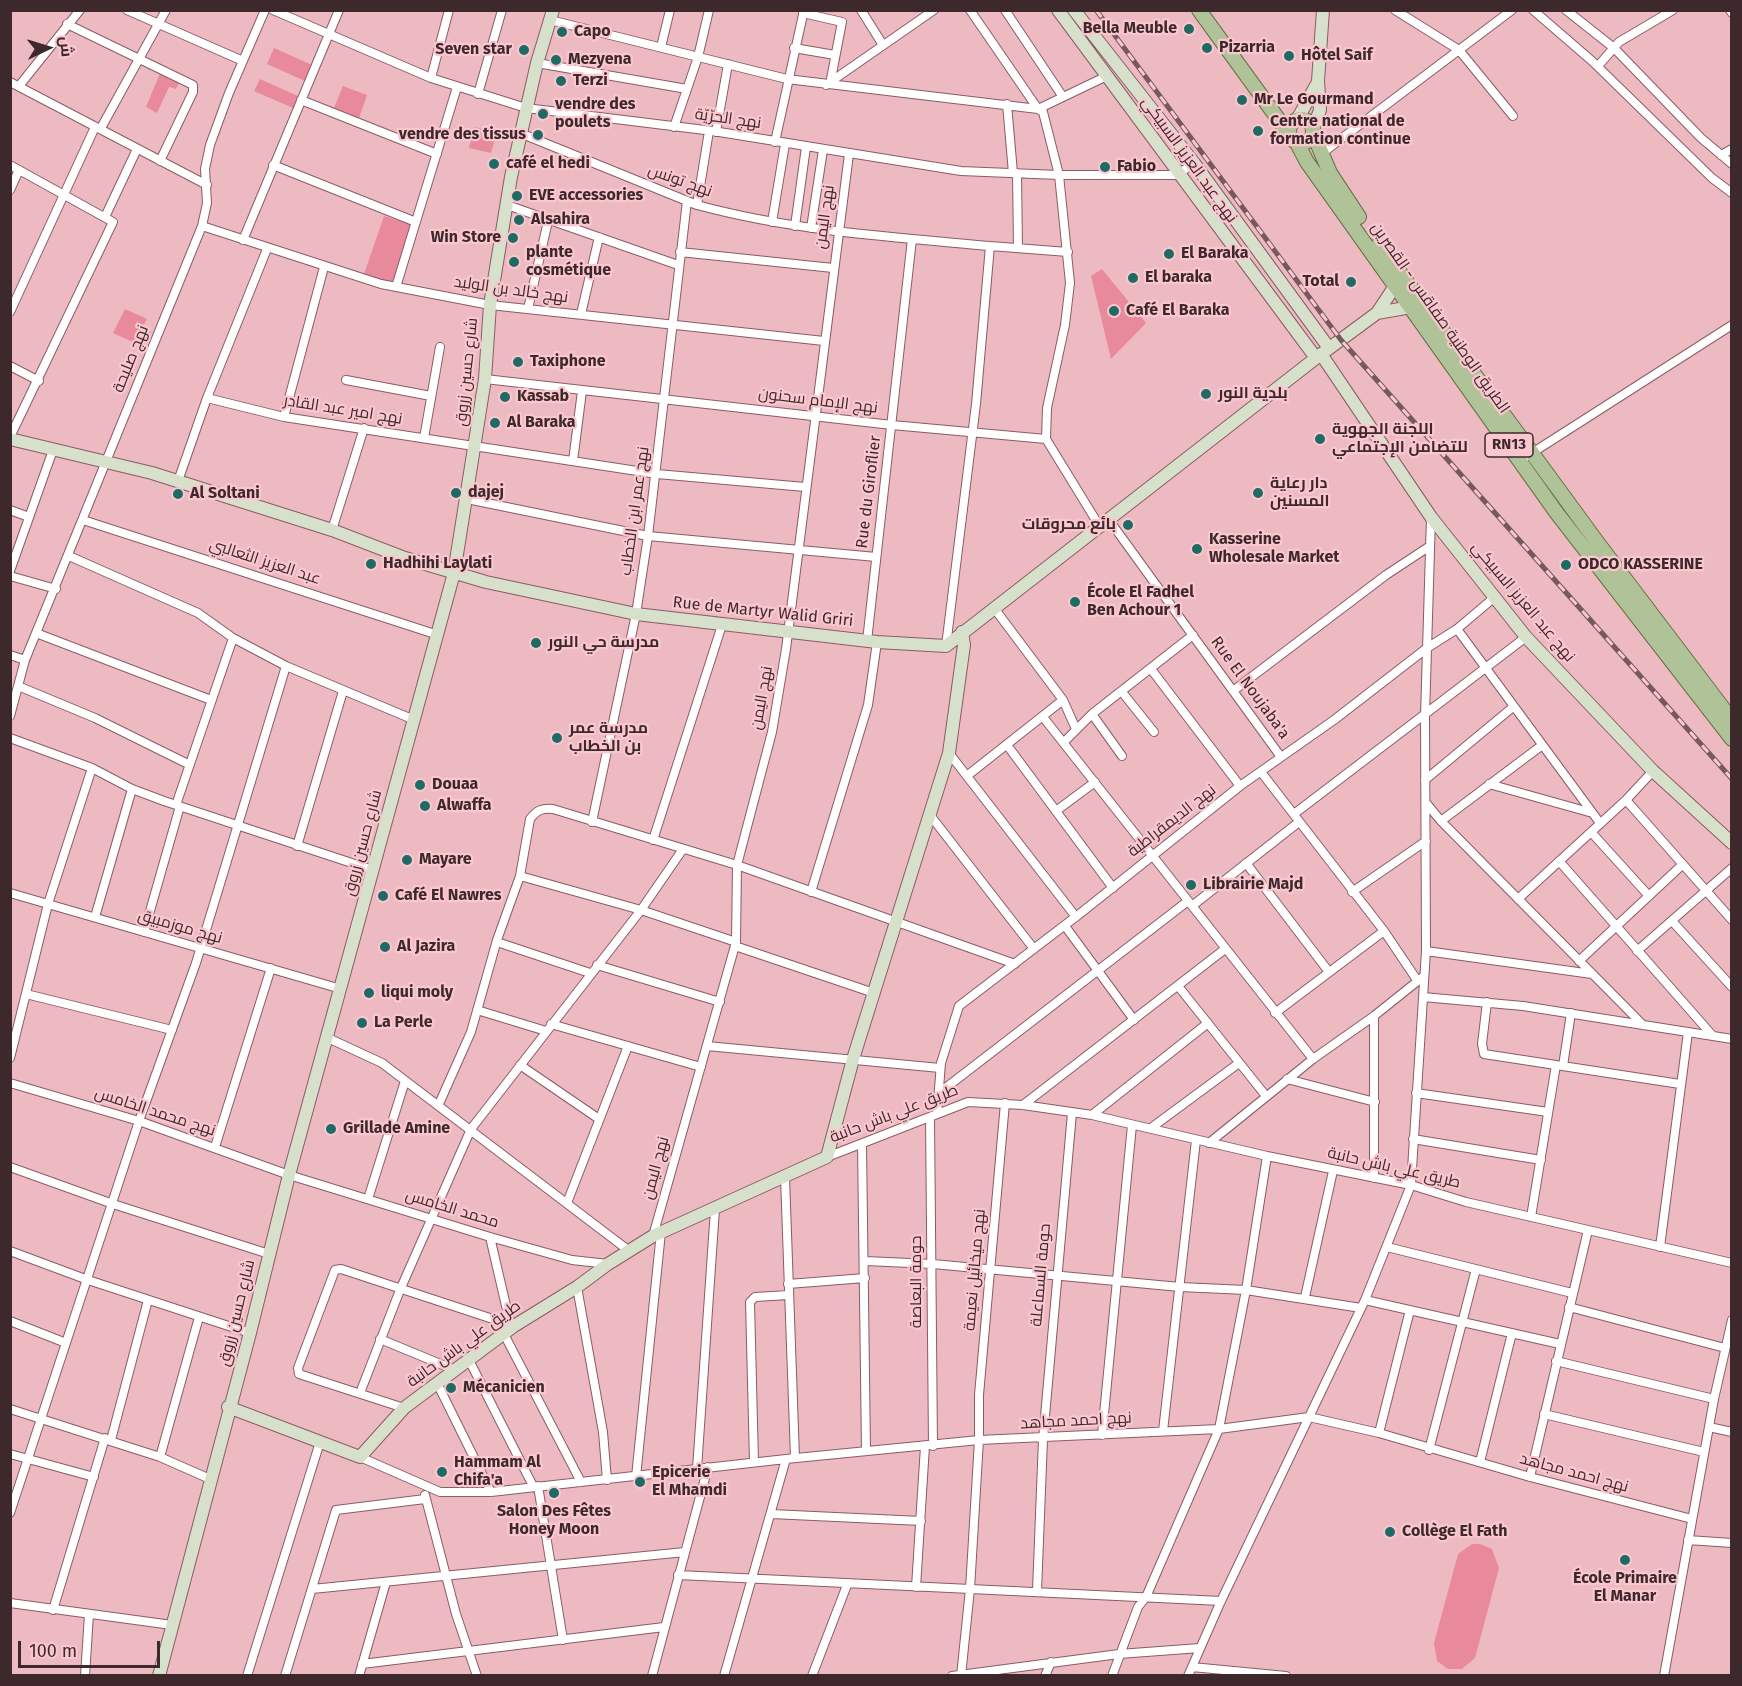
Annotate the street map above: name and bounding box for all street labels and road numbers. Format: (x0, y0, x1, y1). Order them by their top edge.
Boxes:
street label: نهج عبد العزيز السبيكي (1137, 93, 1241, 227)
street label: نهج الحرّيّة (693, 105, 763, 133)
street label: نهج تونس (645, 161, 715, 201)
street label: نهج اليمن (811, 184, 839, 250)
street label: الطريق الوطنية صفاقس - القصرين (1367, 219, 1513, 417)
street label: نهج خالد بن الوليد (453, 272, 569, 308)
street label: شارع حسين زروق (452, 317, 482, 427)
street label: نهج صليحة (109, 323, 153, 395)
street label: نهج الإمام سحنون (757, 384, 879, 418)
street label: نهج امير عبد القادر (282, 391, 404, 429)
road number: RN13 (1485, 433, 1533, 457)
street label: Rue du Giroflier (853, 434, 885, 550)
street label: نهج عمر ابن الخطاب (616, 445, 654, 577)
street label: عبد العزيز الثعالبي (207, 535, 323, 589)
street label: نهج عبد العزيز السبيكي (1467, 538, 1579, 666)
street label: Rue de Martyr Walid Griri (672, 593, 854, 631)
street label: Rue El Noujaba'a (1206, 633, 1294, 743)
street label: نهج اليمن (747, 665, 777, 731)
street label: نهج الديمقراطية (1124, 781, 1220, 861)
street label: شارع حسين زروق (340, 788, 386, 898)
street label: نهج موزمبيق (136, 906, 224, 948)
street label: طريق علي باش حانبة (827, 1081, 961, 1147)
street label: نهج محمد الخامس (92, 1083, 218, 1141)
street label: نهج اليمن (638, 1134, 674, 1202)
street label: طريق علي باش حانبة (1326, 1143, 1462, 1193)
street label: محمد الخامس (403, 1186, 501, 1232)
street label: نهج ميخائيل نعيمة (960, 1208, 990, 1332)
street label: حومة السماعلة (1027, 1223, 1055, 1327)
street label: حومة البعاصة (907, 1236, 927, 1328)
street label: شارع حسين زروق (215, 1258, 259, 1368)
street label: طريق علي باش حانبة (403, 1296, 525, 1392)
street label: نهج احمد مجاهد (1020, 1408, 1132, 1434)
street label: نهج احمد مجاهد (1518, 1449, 1630, 1497)

